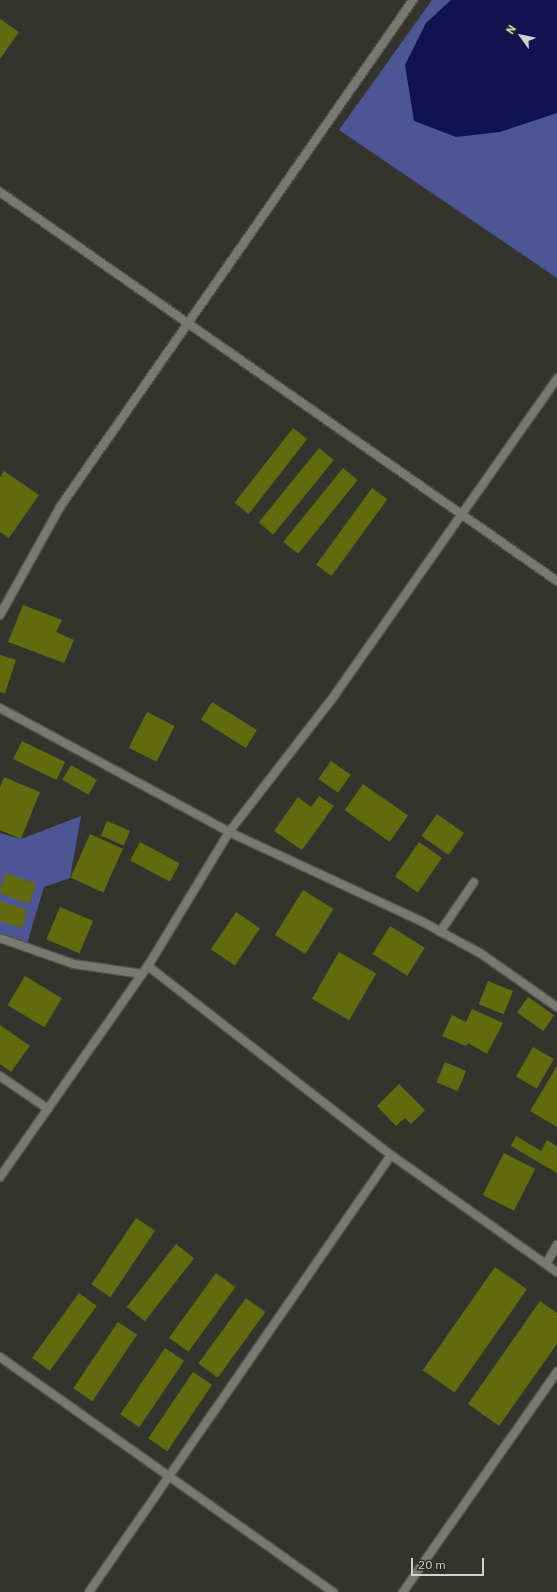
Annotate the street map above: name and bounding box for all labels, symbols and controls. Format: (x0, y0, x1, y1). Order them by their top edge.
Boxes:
north arrow (501, 16, 541, 56)
text: N (503, 22, 519, 37)
scale bar (413, 1550, 486, 1576)
text: 20 m (418, 1557, 446, 1572)

